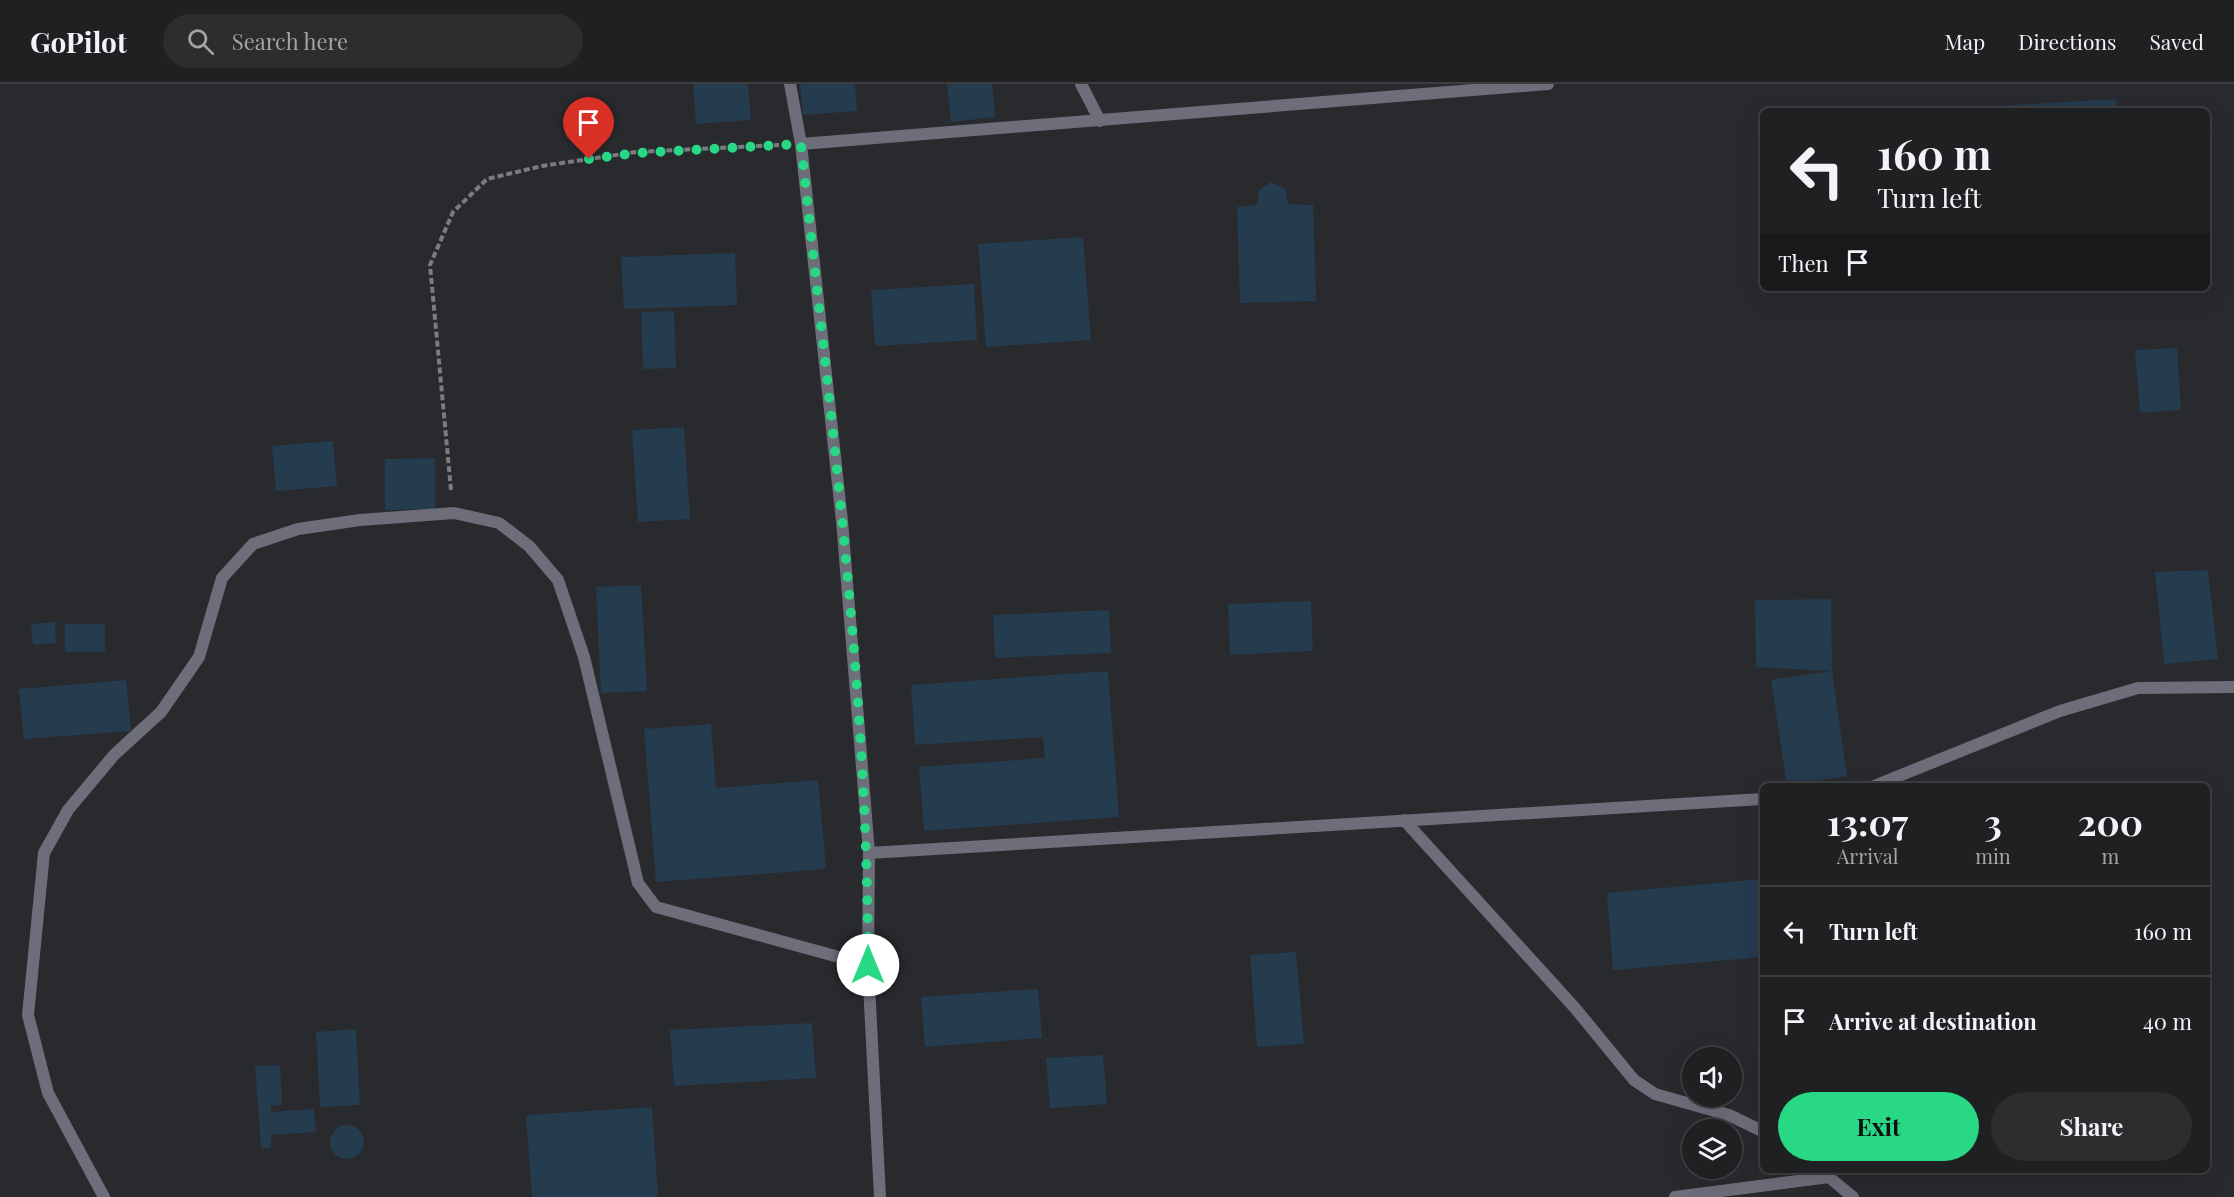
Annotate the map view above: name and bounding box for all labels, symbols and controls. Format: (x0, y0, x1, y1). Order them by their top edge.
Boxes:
search box (163, 14, 583, 68)
text: GoPilot (30, 23, 127, 60)
icon: search (184, 25, 217, 58)
text: Search here (232, 26, 348, 56)
text: Map (1944, 27, 1985, 55)
text: Directions (2018, 27, 2116, 55)
text: Saved (2149, 27, 2204, 55)
pin (563, 97, 614, 159)
icon: arrive (572, 106, 605, 139)
text: 160 m (1877, 125, 1992, 181)
icon: left (1778, 132, 1856, 210)
text: Turn left (1877, 179, 1981, 215)
icon: arrive (1841, 246, 1874, 279)
text: Then (1778, 248, 1829, 278)
text: 13:07 (1827, 797, 1908, 845)
text: 3 (1984, 797, 2002, 845)
text: 200 (2078, 797, 2143, 845)
text: Arrival (1837, 842, 1898, 869)
text: min (1975, 842, 2011, 869)
text: m (2101, 842, 2119, 869)
icon: left (1778, 915, 1811, 948)
text: Turn left (1829, 916, 1918, 946)
text: 160 m (2134, 916, 2192, 946)
position arrow (836, 933, 900, 997)
icon: arrive (1778, 1005, 1811, 1038)
text: Arrive at destination (1829, 1006, 2037, 1036)
text: 40 m (2143, 1006, 2192, 1036)
map controls (1682, 1047, 1742, 1179)
button: sound (1682, 1047, 1742, 1107)
button: Exit (1778, 1092, 1979, 1161)
button: Share (1991, 1092, 2192, 1161)
button: layers (1682, 1119, 1742, 1179)

